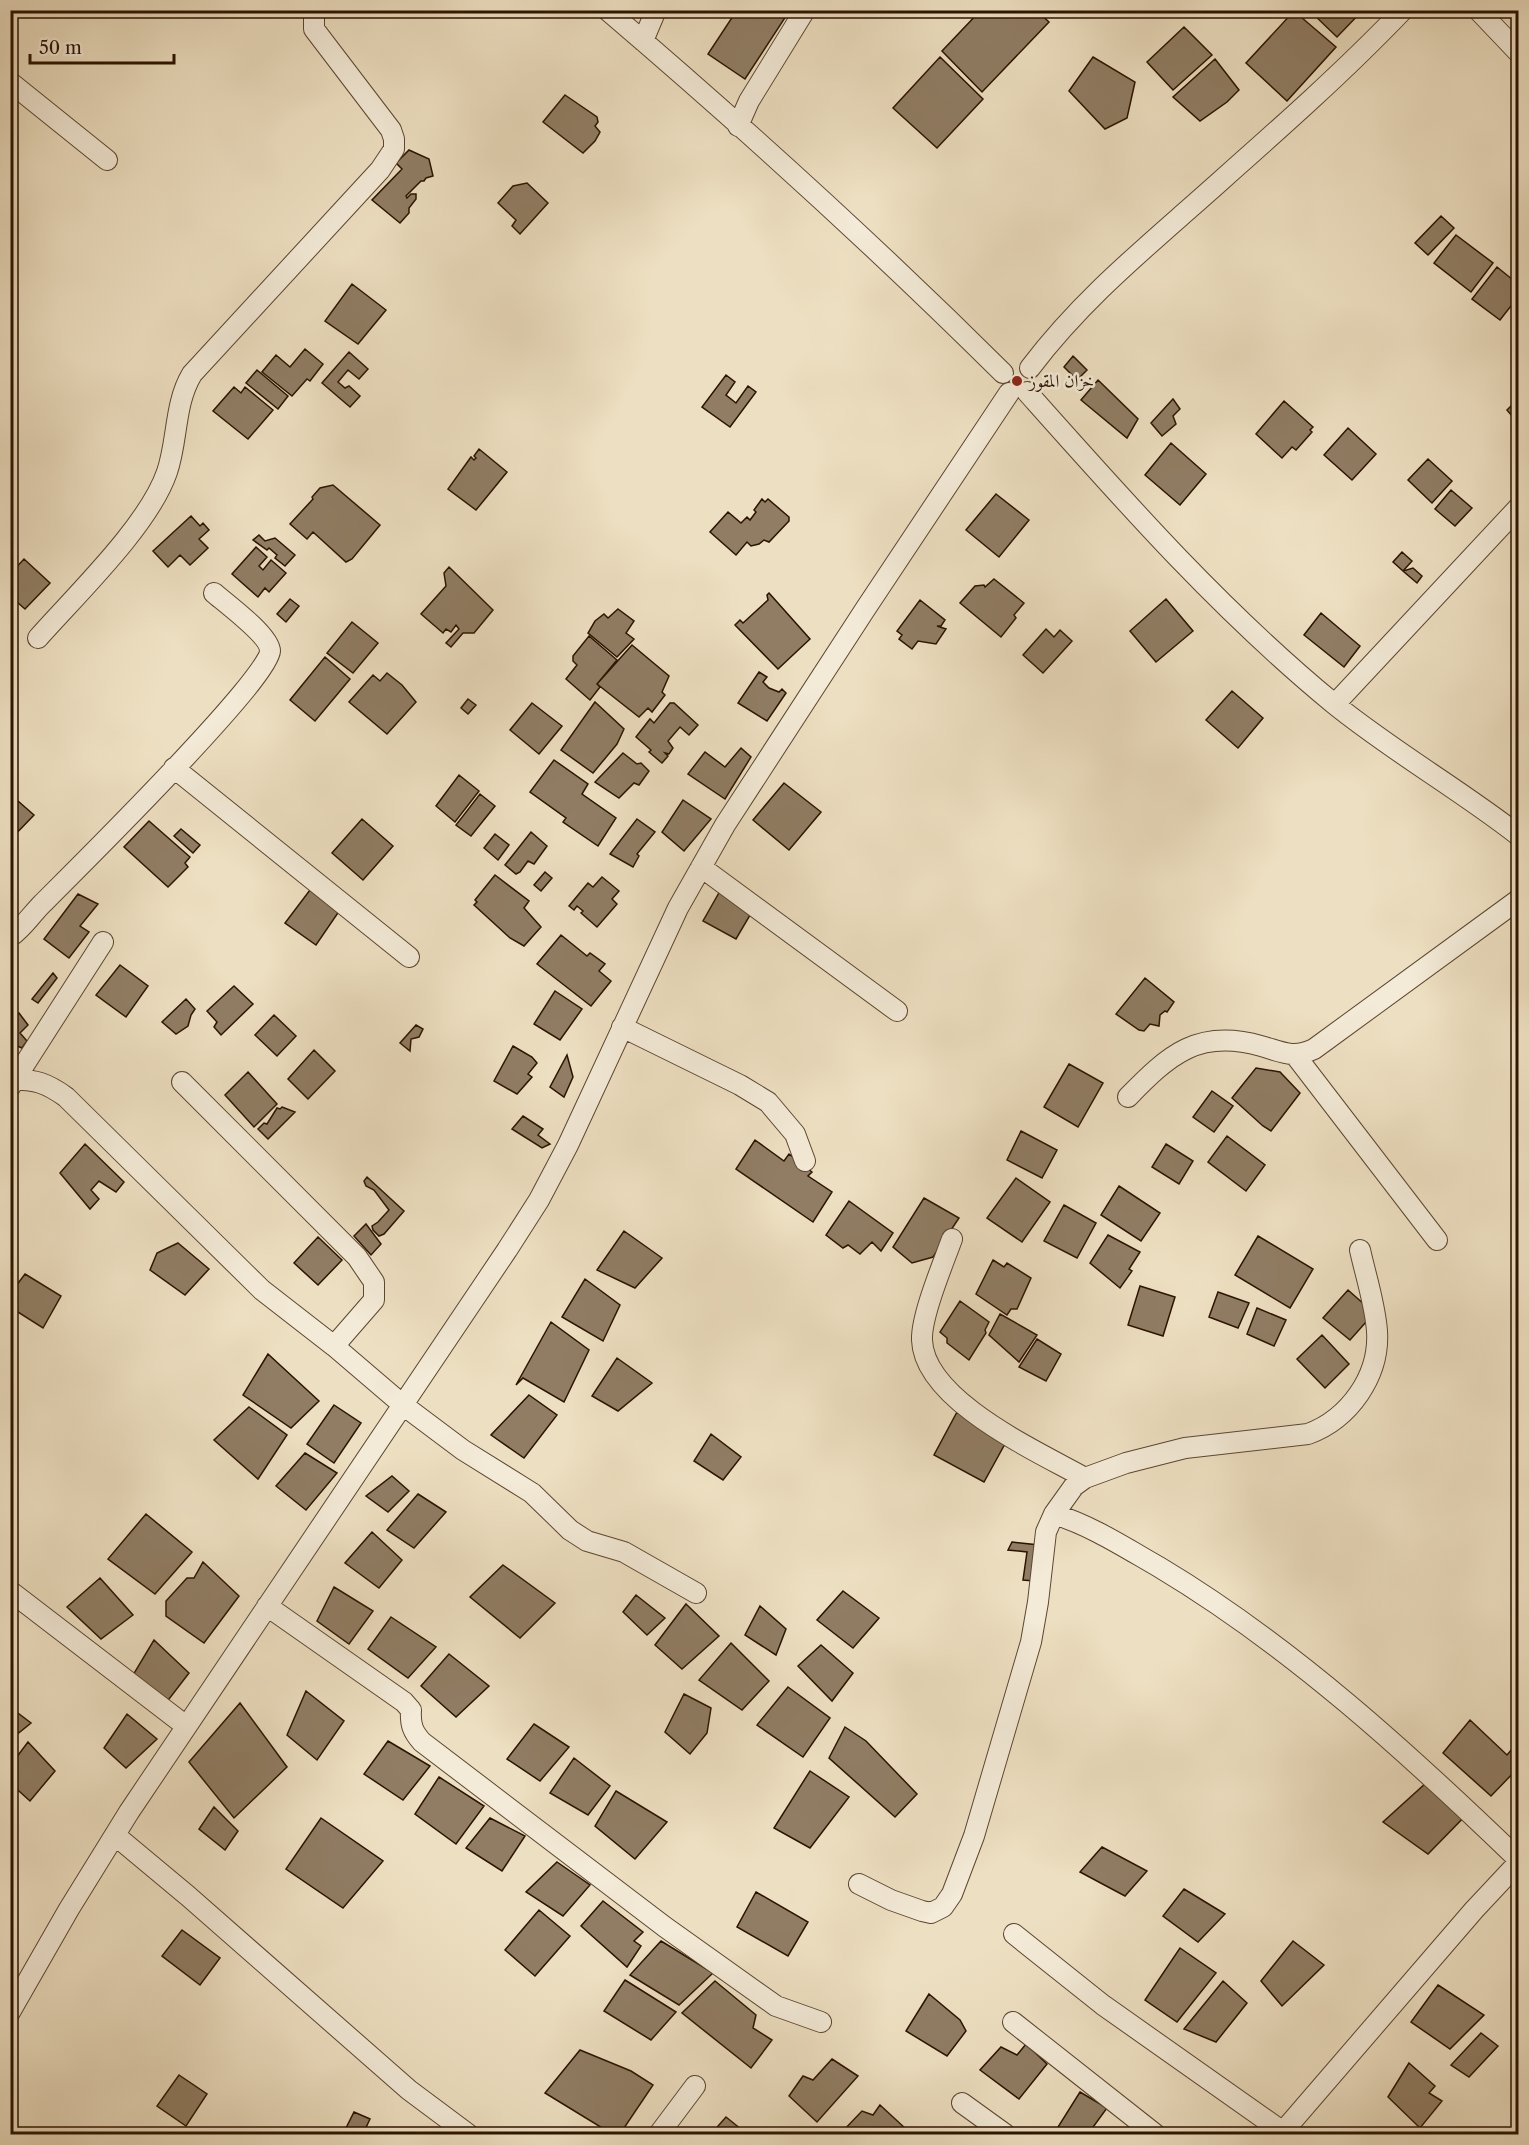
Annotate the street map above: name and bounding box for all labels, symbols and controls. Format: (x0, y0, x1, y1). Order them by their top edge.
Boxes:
scale bar (30, 27, 174, 65)
text: 50 m (39, 37, 82, 59)
place label: خزان المقوز (1027, 370, 1094, 392)
marker: خزان المقوز (1010, 374, 1024, 388)

